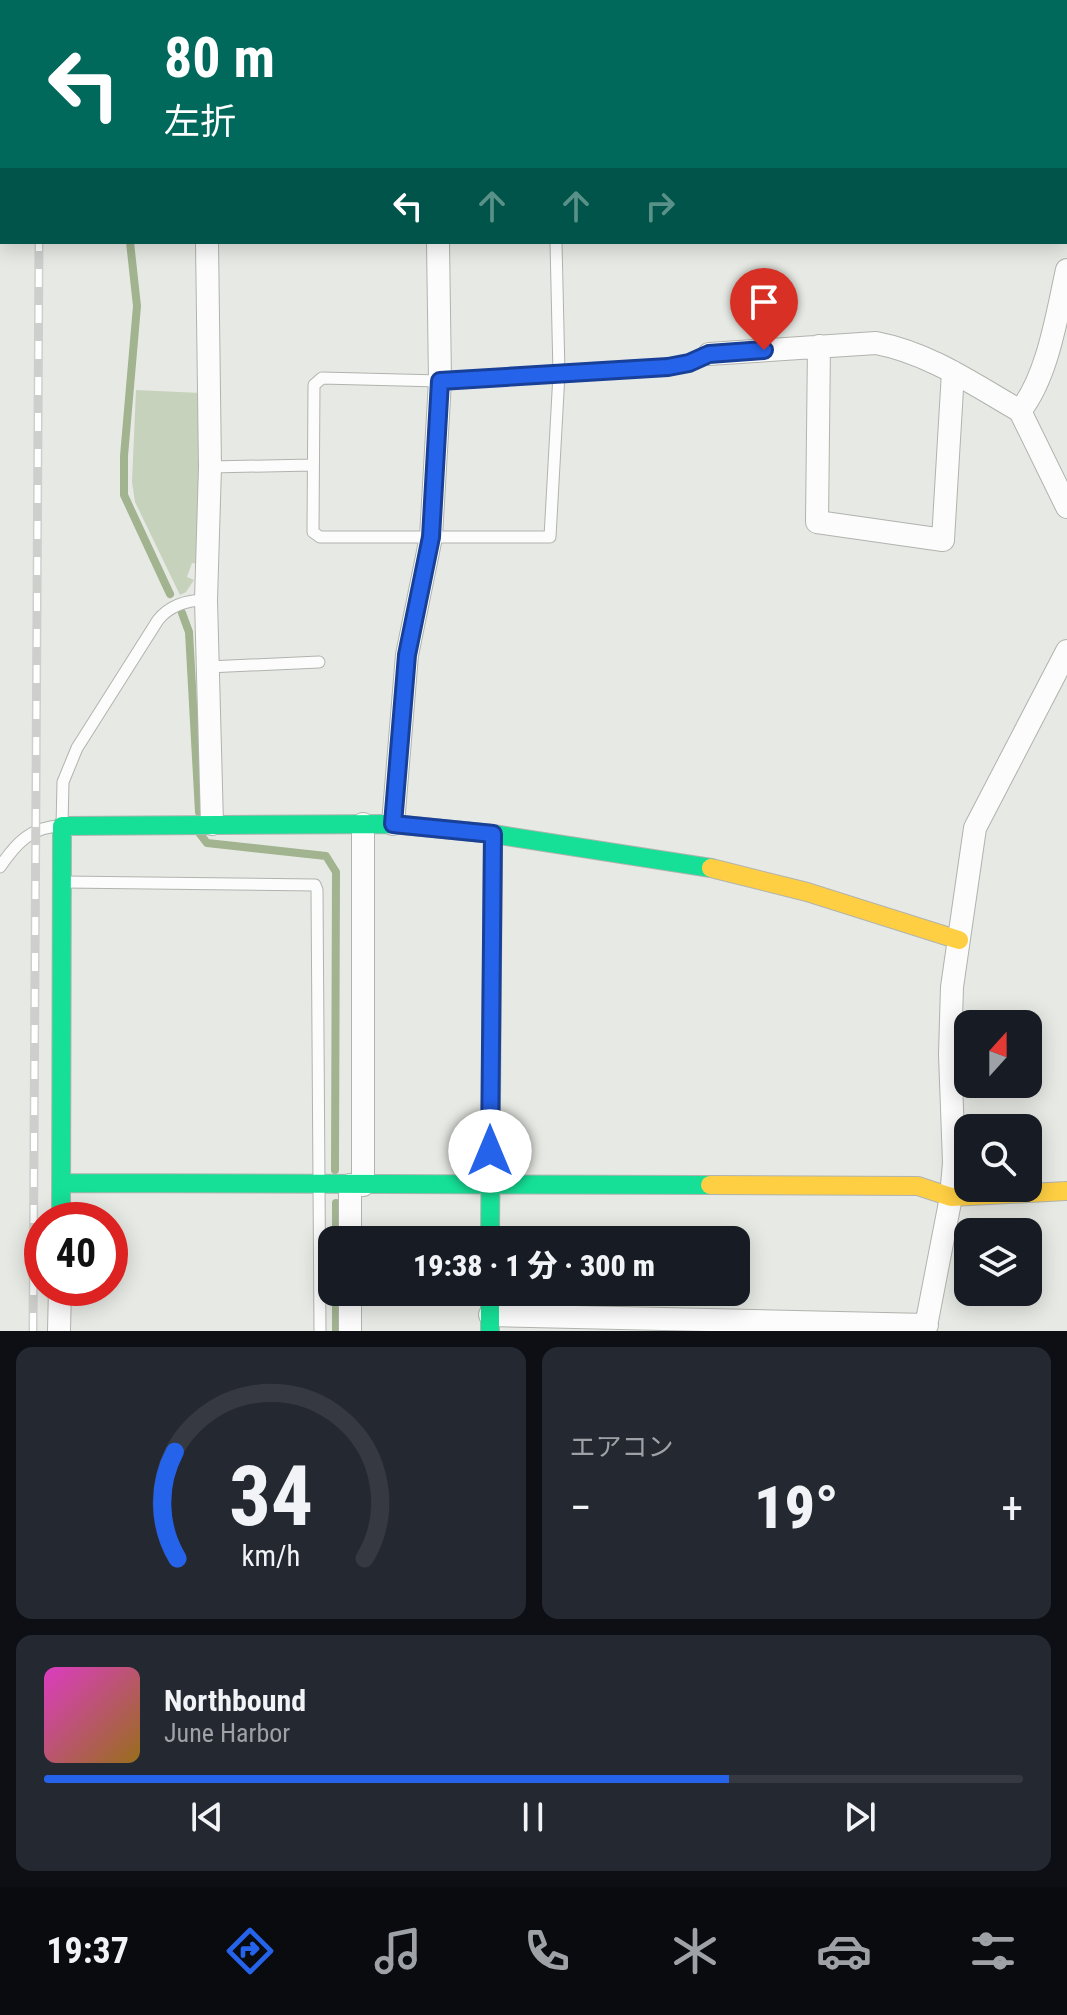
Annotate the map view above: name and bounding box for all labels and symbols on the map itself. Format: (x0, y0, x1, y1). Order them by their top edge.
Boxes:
pin (730, 268, 798, 350)
north arrow (954, 1010, 1042, 1098)
position arrow (448, 1109, 532, 1193)
speed limit sign: 40 (24, 1202, 128, 1306)

